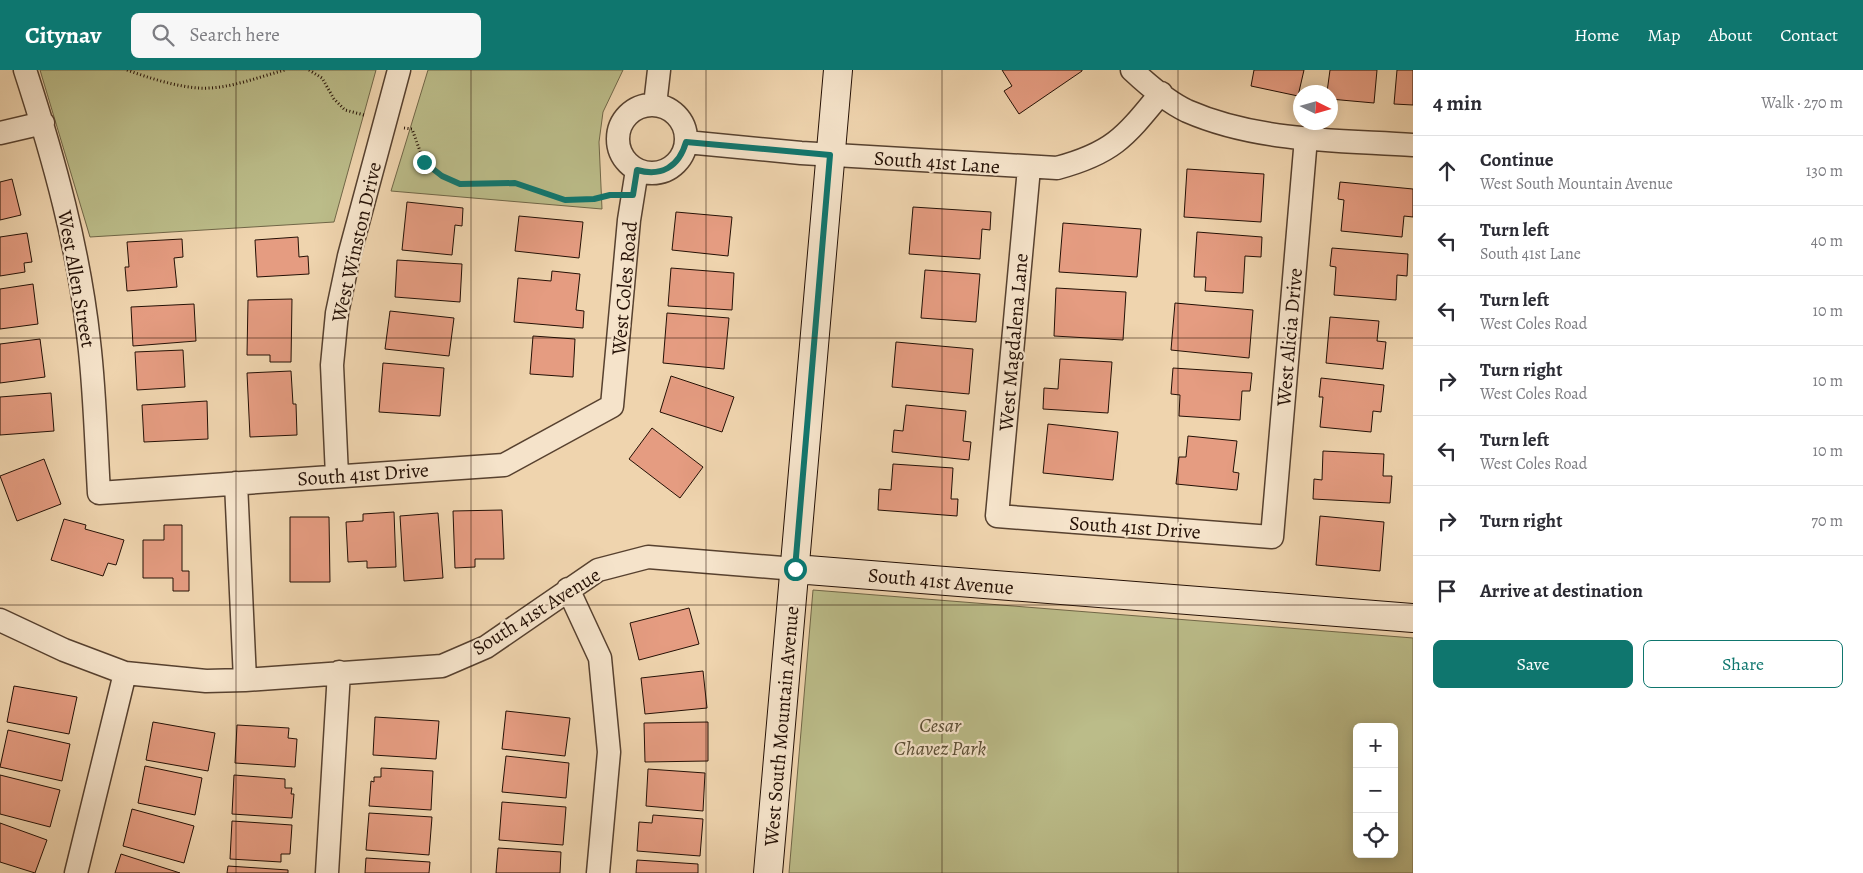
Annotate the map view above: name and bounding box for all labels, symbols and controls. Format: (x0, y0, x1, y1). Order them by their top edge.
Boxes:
search box (131, 13, 481, 58)
text: Citynav (25, 19, 101, 51)
icon: search (149, 21, 177, 49)
text: Search here (189, 22, 280, 48)
text: Home (1574, 23, 1619, 47)
text: Map (1647, 23, 1680, 47)
text: About (1708, 23, 1752, 47)
text: Contact (1780, 23, 1838, 47)
north arrow (1293, 85, 1338, 130)
text: 4 min (1433, 89, 1482, 117)
text: Walk · 270 m (1761, 92, 1843, 114)
street label: South 41st Lane (873, 145, 1001, 180)
text: Continue (1480, 147, 1554, 173)
route end (413, 151, 436, 174)
icon: ahead (1433, 157, 1461, 185)
street label: West Winston Drive (325, 159, 388, 326)
text: 130 m (1806, 160, 1843, 182)
text: West South Mountain Avenue (1480, 173, 1673, 195)
street label: West Allen Street (51, 207, 102, 350)
text: Turn left (1480, 217, 1549, 243)
street label: West Coles Road (605, 220, 644, 357)
icon: left (1433, 227, 1461, 255)
text: 40 m (1811, 230, 1843, 252)
text: South 41st Lane (1480, 243, 1581, 265)
street label: West Magdalena Lane (992, 252, 1035, 433)
street label: West Alicia Drive (1270, 267, 1309, 408)
text: Turn left (1480, 287, 1549, 313)
icon: left (1433, 297, 1461, 325)
text: 10 m (1813, 300, 1843, 322)
text: West Coles Road (1480, 313, 1587, 335)
text: Turn right (1480, 357, 1562, 383)
icon: right (1433, 367, 1461, 395)
text: 10 m (1813, 370, 1843, 392)
text: West Coles Road (1480, 383, 1587, 405)
text: Turn left (1480, 427, 1549, 453)
icon: left (1433, 437, 1461, 465)
text: 10 m (1813, 440, 1843, 462)
text: West Coles Road (1480, 453, 1587, 475)
street label: South 41st Drive (296, 456, 430, 493)
icon: right (1433, 507, 1461, 535)
text: Turn right (1480, 508, 1562, 534)
street label: South 41st Drive (1068, 509, 1202, 546)
text: 70 m (1811, 510, 1843, 532)
route start (784, 558, 807, 581)
street label: South 41st Avenue (467, 561, 605, 662)
street label: South 41st Avenue (867, 562, 1015, 601)
icon: arrive (1433, 577, 1461, 605)
text: Arrive at destination (1480, 578, 1643, 604)
street label: West South Mountain Avenue (757, 605, 805, 848)
button: Save (1433, 640, 1633, 688)
button: Share (1643, 640, 1843, 688)
park label: Cesar Chavez Park (894, 712, 986, 762)
map controls (1353, 723, 1398, 858)
button: + (1353, 723, 1398, 768)
button: − (1353, 768, 1398, 813)
button: locate (1353, 813, 1398, 858)

